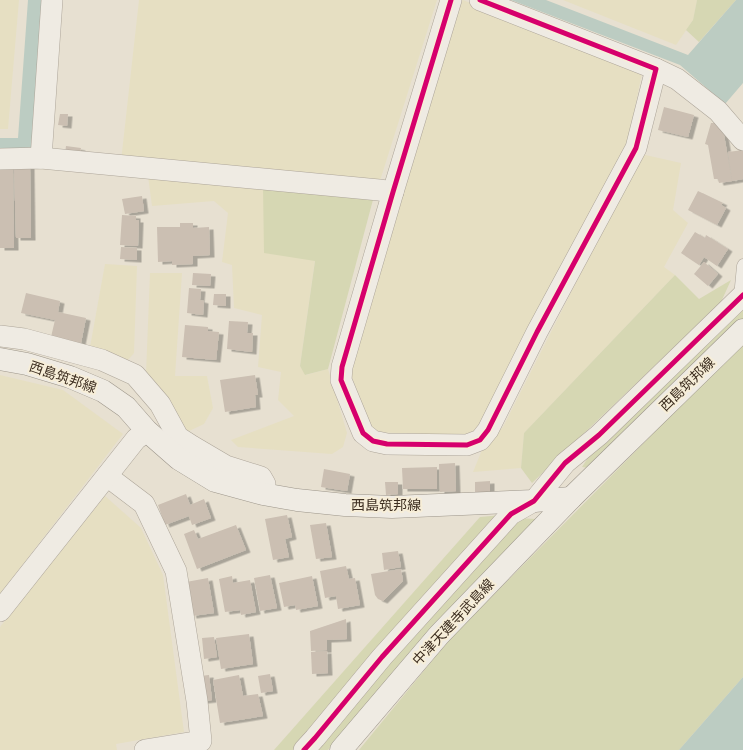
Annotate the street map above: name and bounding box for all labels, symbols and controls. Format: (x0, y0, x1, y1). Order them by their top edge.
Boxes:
street label: 西島筑邦線 (654, 352, 718, 415)
street label: 西島筑邦線 (27, 355, 100, 397)
street label: 西島筑邦線 (351, 494, 421, 514)
street label: 中津天建寺武島線 (407, 574, 498, 669)

